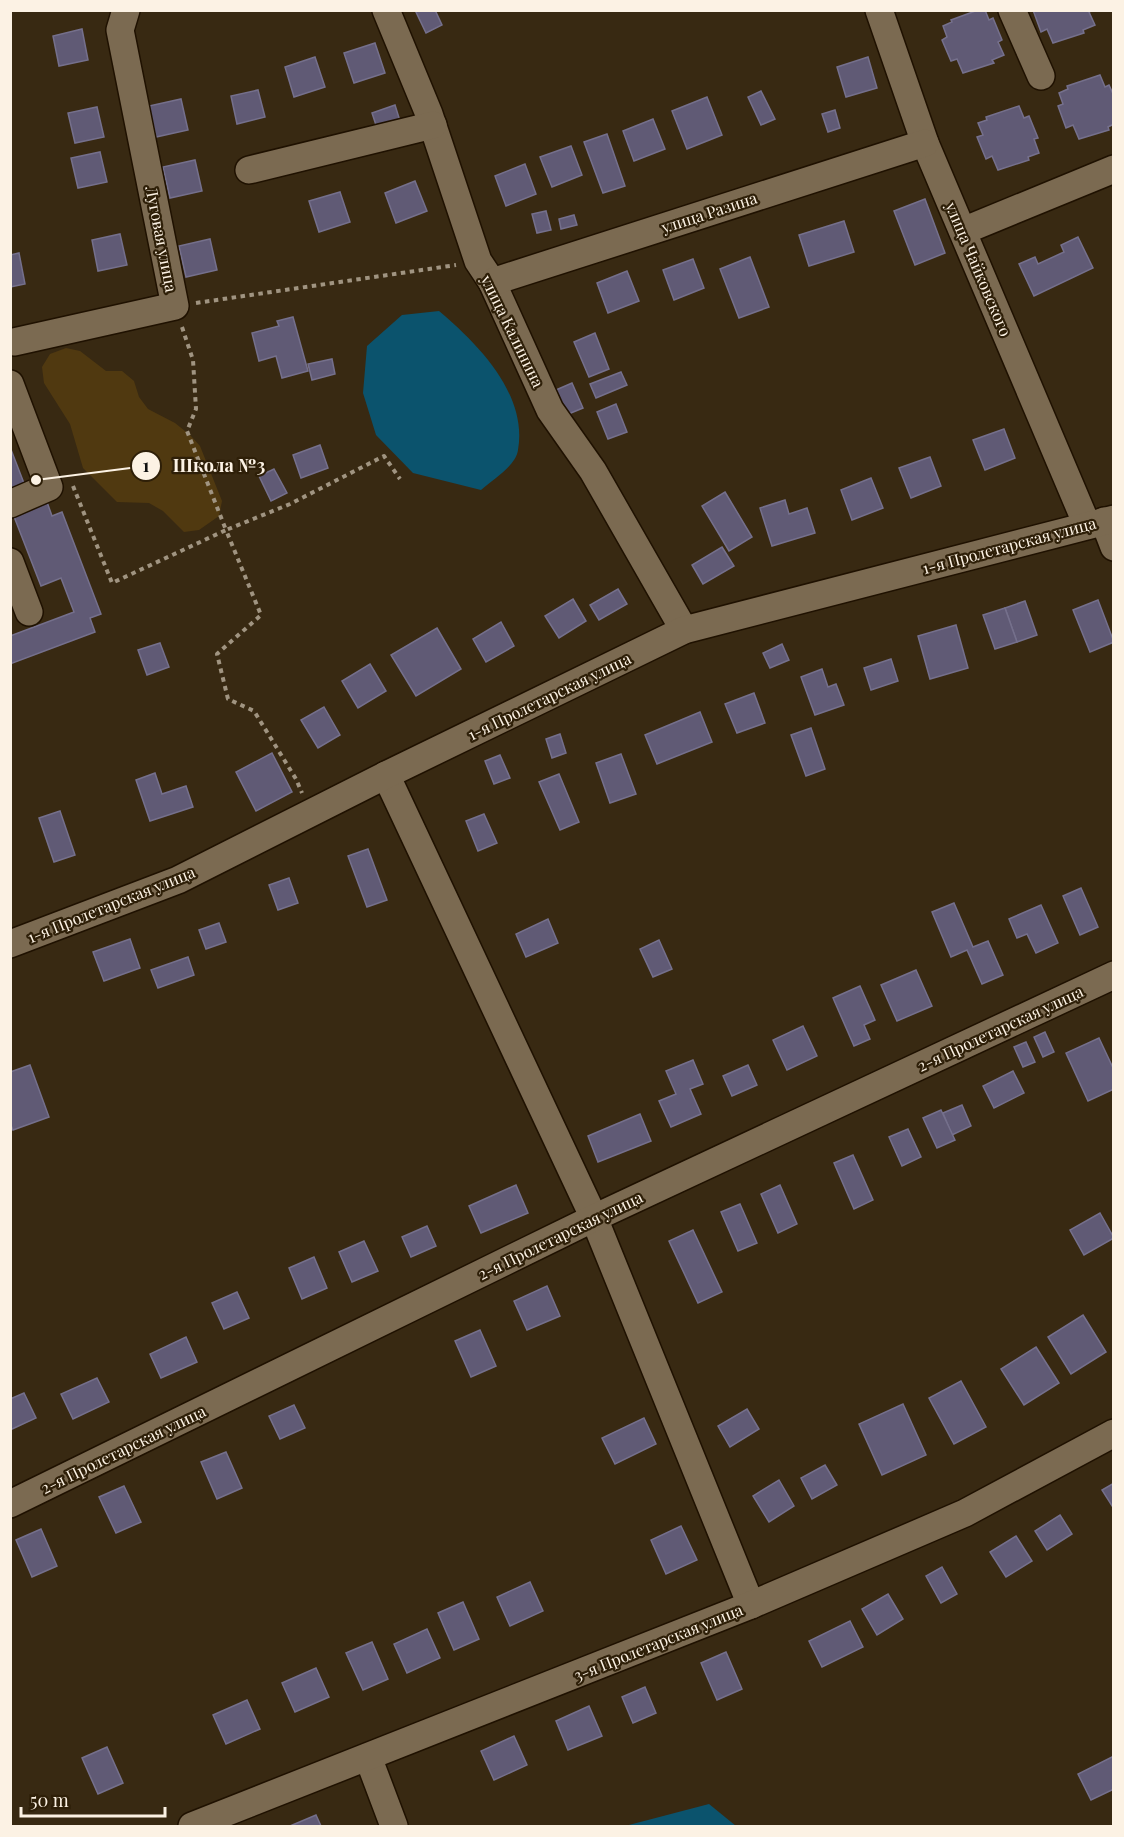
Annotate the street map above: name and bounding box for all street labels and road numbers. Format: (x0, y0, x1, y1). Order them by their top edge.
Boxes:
street label: Луговая улица (141, 183, 183, 294)
street label: улица Разина (657, 187, 760, 238)
street label: улица Чайковского (941, 198, 1017, 340)
street label: улица Калинина (476, 270, 549, 391)
street label: 1-я Пролетарская улица (920, 512, 1098, 578)
street label: 1-я Пролетарская улица (464, 647, 634, 745)
street label: 1-я Пролетарская улица (24, 861, 198, 947)
street label: 2-я Пролетарская улица (914, 980, 1086, 1076)
street label: 2-я Пролетарская улица (474, 1186, 646, 1284)
street label: 2-я Пролетарская улица (37, 1400, 209, 1498)
street label: 3-я Пролетарская улица (570, 1598, 746, 1686)

